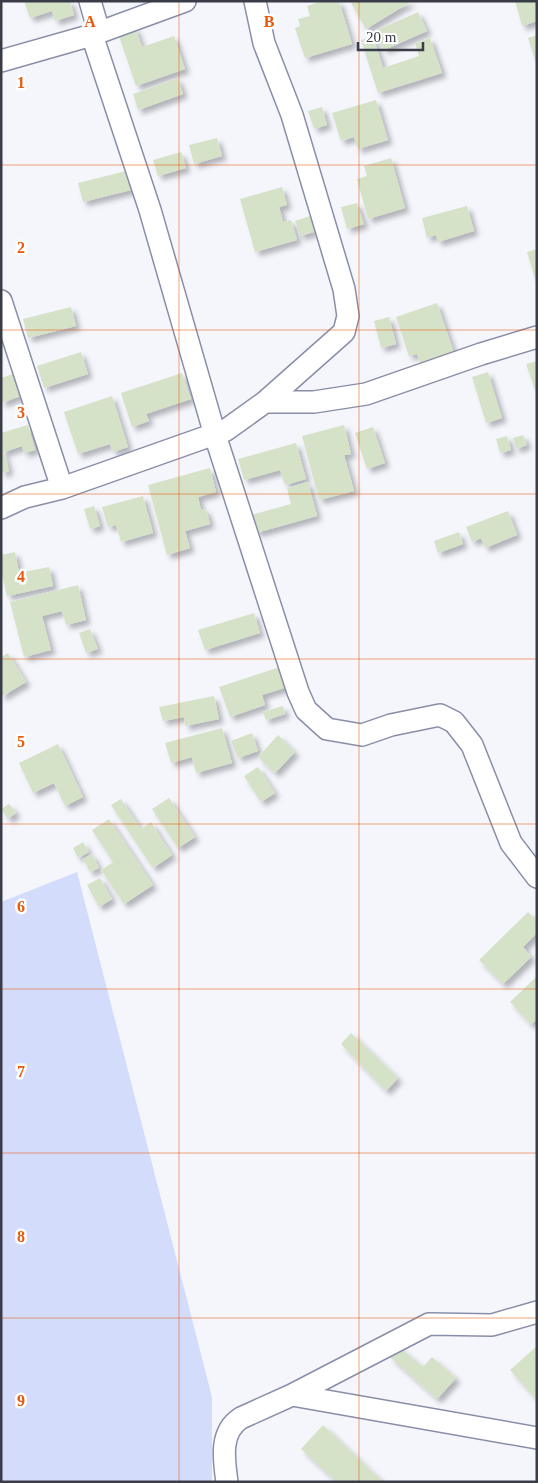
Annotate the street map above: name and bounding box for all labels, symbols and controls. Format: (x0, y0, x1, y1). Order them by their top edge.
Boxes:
text: A (84, 13, 96, 30)
text: B (264, 13, 275, 30)
scale bar (358, 20, 423, 52)
text: 20 m (366, 29, 397, 45)
text: 1 (17, 74, 25, 91)
text: 2 (17, 239, 25, 256)
text: 3 (17, 404, 25, 421)
text: 4 (17, 568, 25, 585)
text: 5 (17, 733, 25, 750)
text: 6 (17, 898, 25, 915)
text: 7 (17, 1063, 25, 1080)
text: 8 (17, 1228, 25, 1245)
text: 9 (17, 1392, 25, 1409)

